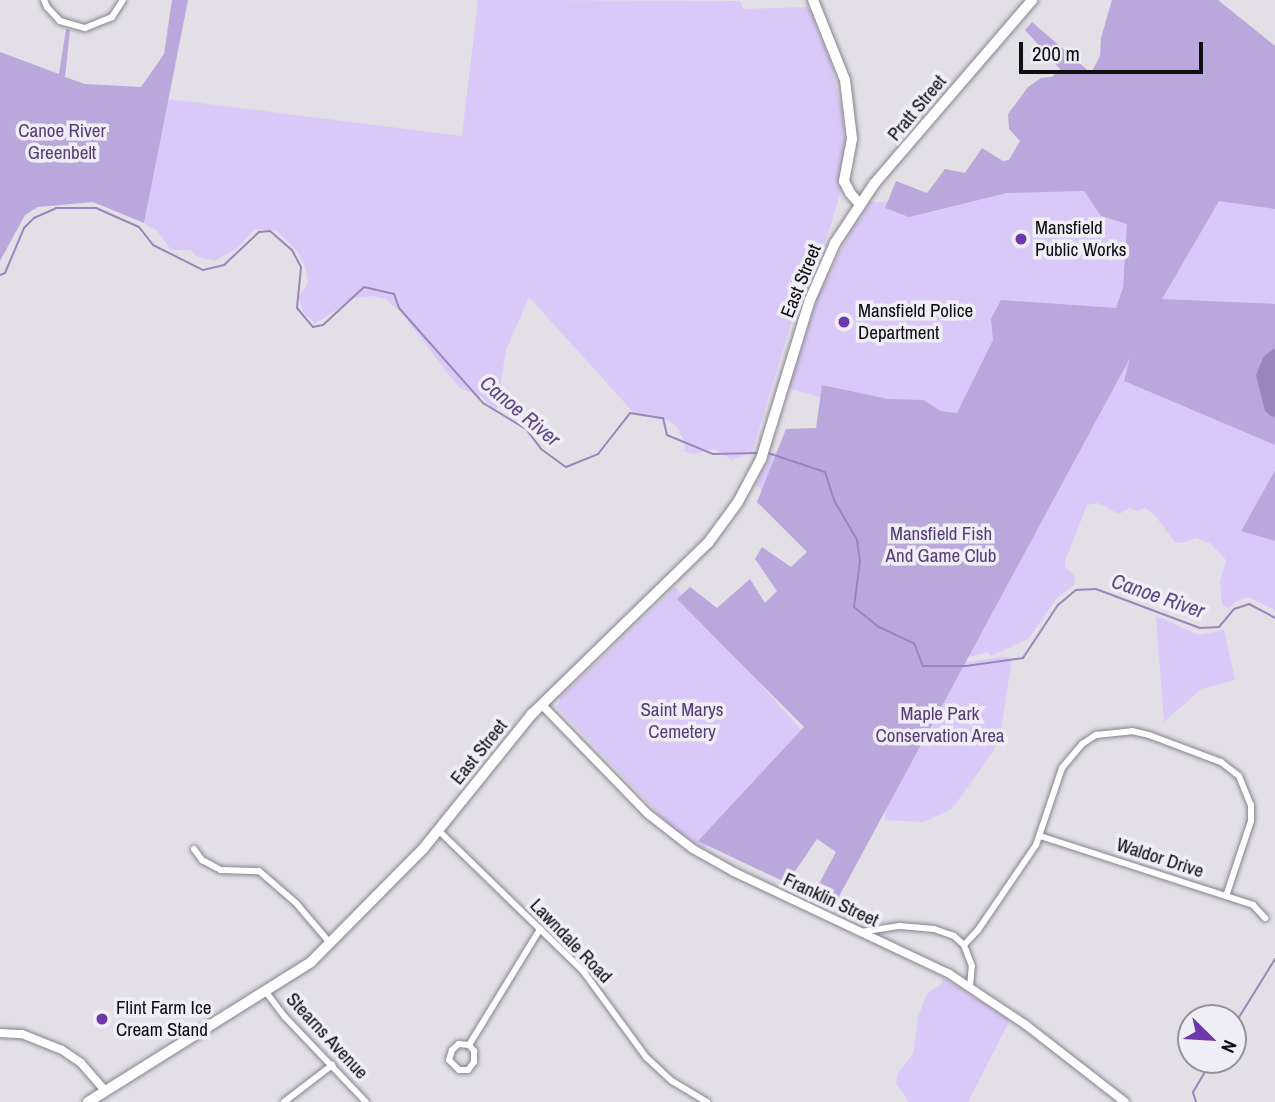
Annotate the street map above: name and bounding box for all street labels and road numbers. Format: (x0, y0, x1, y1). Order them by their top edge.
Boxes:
street label: Pratt Street (883, 70, 951, 146)
street label: East Street (776, 241, 826, 321)
street label: East Street (446, 715, 512, 789)
street label: Waldor Drive (1114, 833, 1206, 883)
street label: Franklin Street (780, 868, 882, 932)
street label: Lawndale Road (525, 894, 617, 988)
street label: Stearns Avenue (281, 988, 373, 1084)

